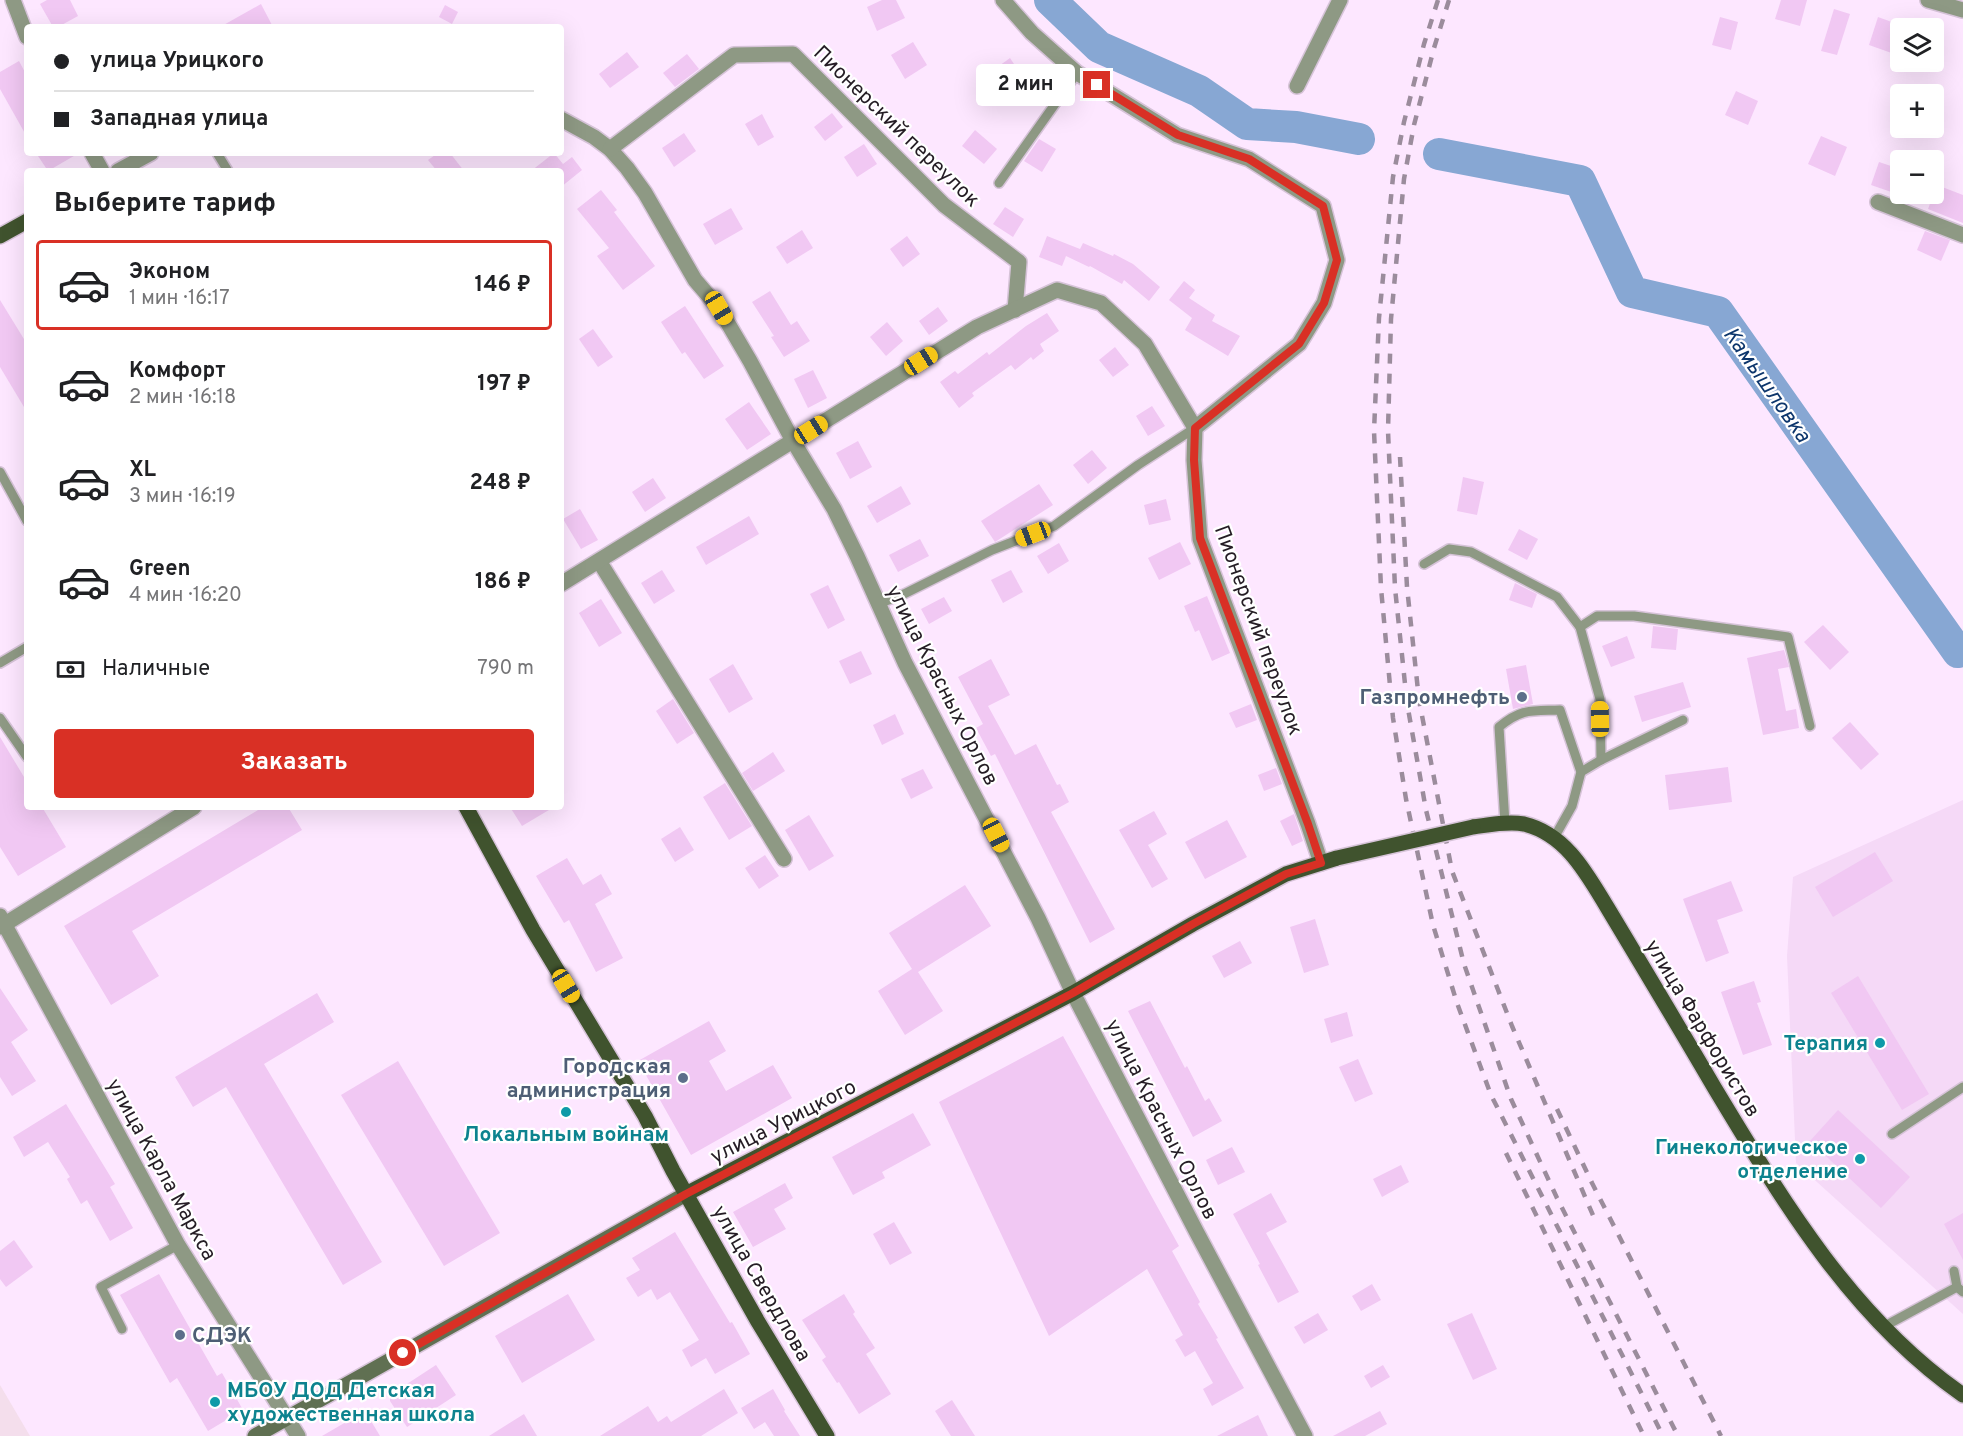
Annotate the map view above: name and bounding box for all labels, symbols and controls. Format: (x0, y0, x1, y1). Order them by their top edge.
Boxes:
map controls (1890, 18, 1944, 204)
button: layers (1890, 18, 1944, 72)
street label: Пионерский переулок (807, 40, 985, 214)
text: улица Урицкого (90, 48, 264, 75)
callout: 2 мин (977, 64, 1076, 106)
route end (1083, 71, 1110, 98)
text: 2 мин (997, 72, 1054, 98)
button: + (1890, 84, 1944, 138)
text: Западная улица (90, 106, 268, 133)
button: − (1890, 150, 1944, 204)
text: Выберите тариф (54, 187, 276, 221)
icon: car (57, 258, 111, 312)
text: Эконом (129, 259, 210, 286)
text: 146 ₽ (475, 272, 531, 299)
text: 1 мин · 16:17 (129, 286, 230, 312)
car (702, 288, 736, 328)
water label: Камышловка (1716, 323, 1816, 449)
car (901, 344, 941, 378)
icon: car (57, 357, 111, 411)
text: Комфорт (129, 358, 226, 385)
text: 197 ₽ (477, 371, 531, 398)
text: 2 мин · 16:18 (129, 385, 236, 411)
car (791, 413, 831, 447)
icon: car (57, 456, 111, 510)
text: XL (129, 457, 156, 484)
text: 248 ₽ (470, 470, 531, 497)
text: 3 мин · 16:19 (129, 484, 236, 510)
car (1013, 519, 1053, 549)
street label: Пионерский переулок (1207, 522, 1308, 739)
icon: car (57, 555, 111, 609)
text: Green (129, 556, 191, 583)
text: 186 ₽ (475, 569, 531, 596)
street label: улица Красных Орлов (879, 581, 1004, 791)
text: 4 мин · 16:20 (129, 583, 242, 609)
icon: cash (54, 653, 87, 686)
text: Наличные (102, 656, 210, 683)
text: 790 m (477, 656, 534, 682)
place label: Газпромнефть (1360, 685, 1510, 712)
marker: Газпромнефть (1515, 690, 1529, 704)
car (1591, 701, 1609, 737)
button: Заказать (54, 729, 534, 798)
car (980, 815, 1012, 855)
street label: улица Фарфористов (1638, 935, 1765, 1123)
car (549, 966, 583, 1006)
street label: улица Красных Орлов (1098, 1015, 1223, 1225)
place label: Терапия (1783, 1031, 1868, 1058)
marker: Терапия (1873, 1036, 1887, 1050)
place label: Городская администрация (507, 1054, 671, 1105)
marker: Городская администрация (676, 1071, 690, 1085)
street label: улица Карла Маркса (99, 1074, 222, 1266)
street label: улица Урицкого (706, 1074, 861, 1171)
marker: Локальным войнам (559, 1105, 573, 1119)
place label: Локальным войнам (463, 1122, 669, 1149)
place label: Гинекологическое отделение (1655, 1135, 1848, 1186)
marker: Гинекологическое отделение (1853, 1152, 1867, 1166)
street label: улица Свердлова (705, 1201, 816, 1367)
place label: СДЭК (192, 1323, 252, 1350)
marker: СДЭК (173, 1328, 187, 1342)
route start (389, 1339, 416, 1366)
place label: МБОУ ДОД Детская художественная школа (227, 1378, 475, 1429)
marker: МБОУ ДОД Детская художественная школа (208, 1395, 222, 1409)

